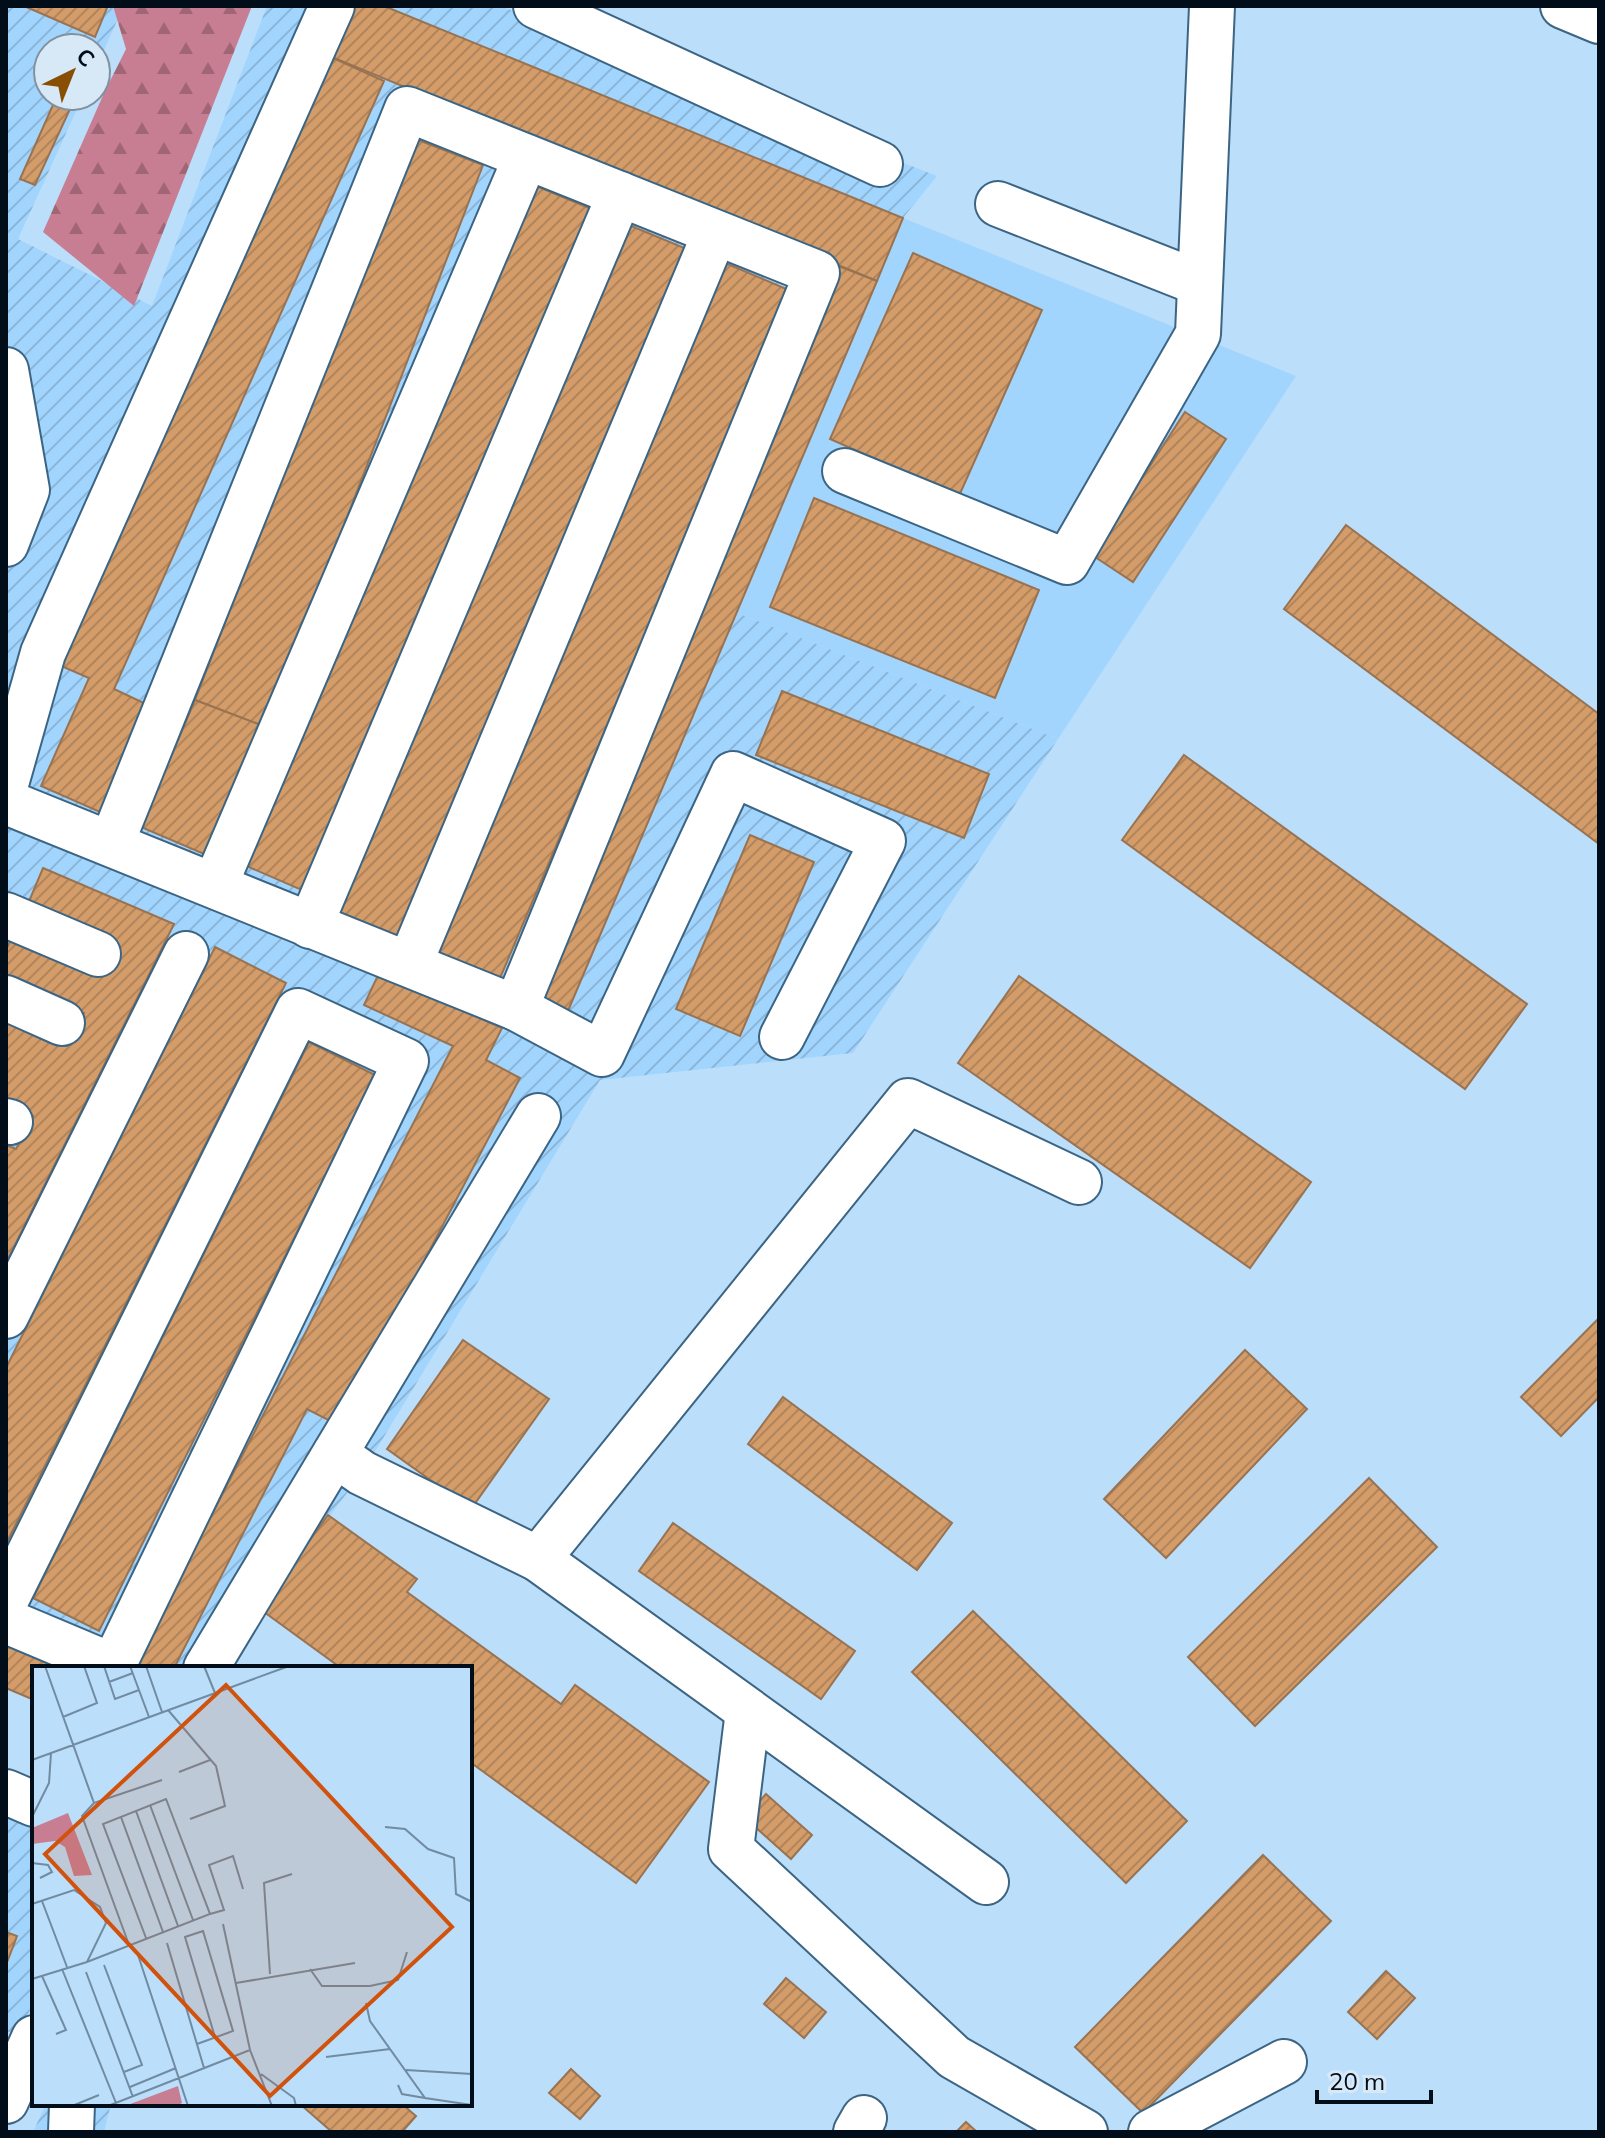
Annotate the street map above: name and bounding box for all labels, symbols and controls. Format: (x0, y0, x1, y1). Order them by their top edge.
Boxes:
north arrow (32, 32, 112, 112)
text: С (71, 42, 101, 73)
inset map (32, 1666, 472, 2106)
scale bar (1317, 2054, 1431, 2104)
text: 20 m (1329, 2066, 1385, 2096)

